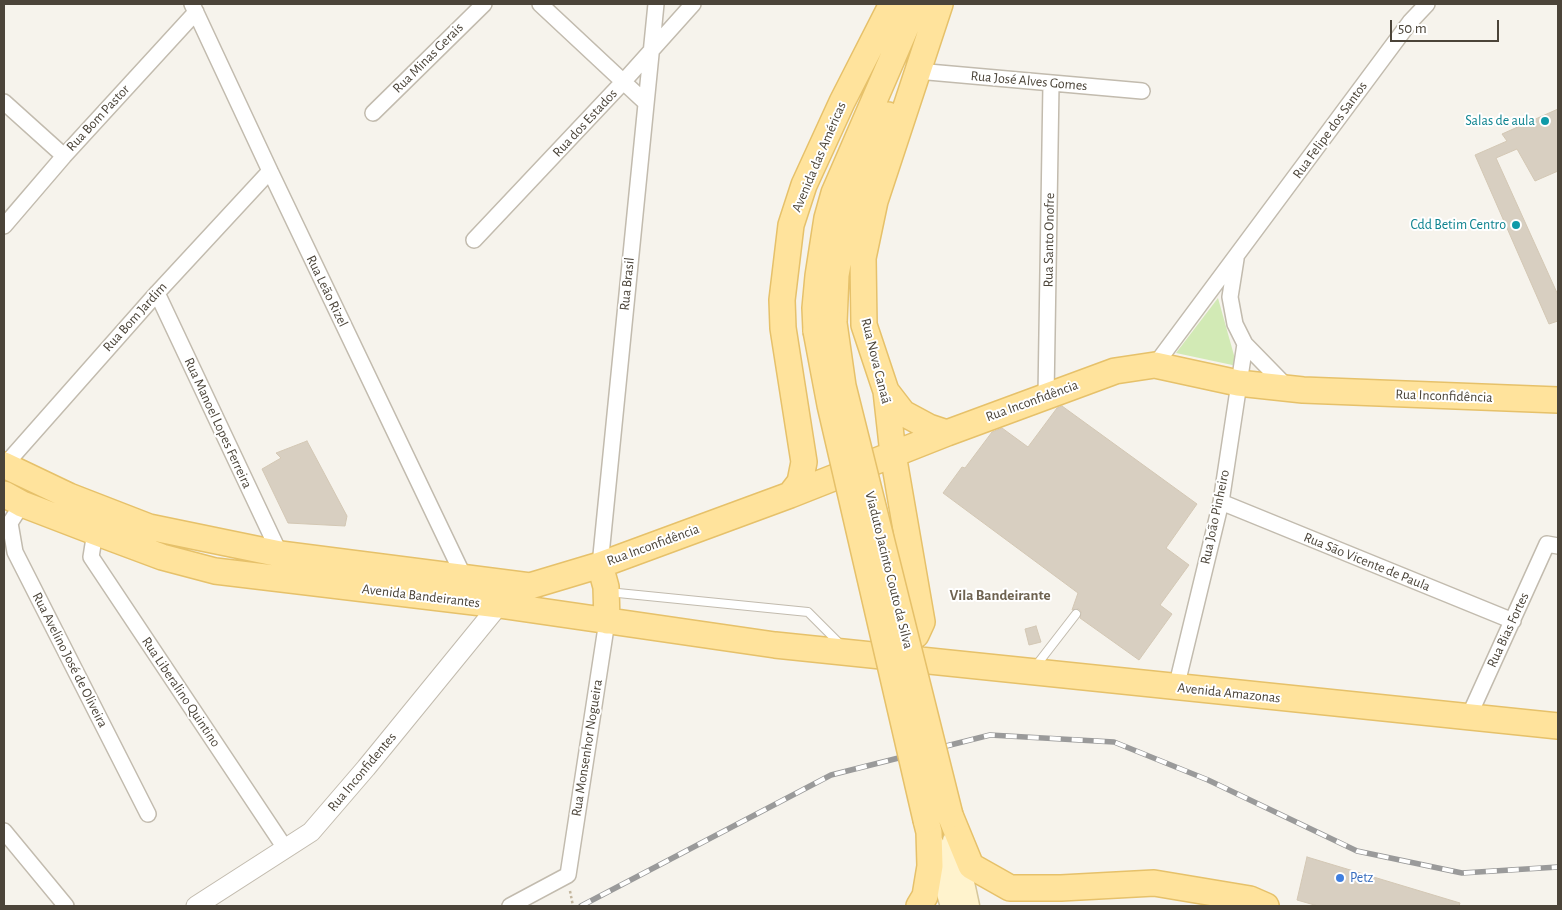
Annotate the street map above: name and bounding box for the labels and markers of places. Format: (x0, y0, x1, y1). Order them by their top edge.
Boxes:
place label: Salas de aula (1465, 113, 1535, 129)
marker: Salas de aula (1539, 115, 1551, 127)
place label: Cdd Betim Centro (1410, 217, 1506, 233)
marker: Cdd Betim Centro (1510, 219, 1522, 231)
place label: Petz (1350, 870, 1373, 886)
marker: Petz (1334, 872, 1346, 884)

